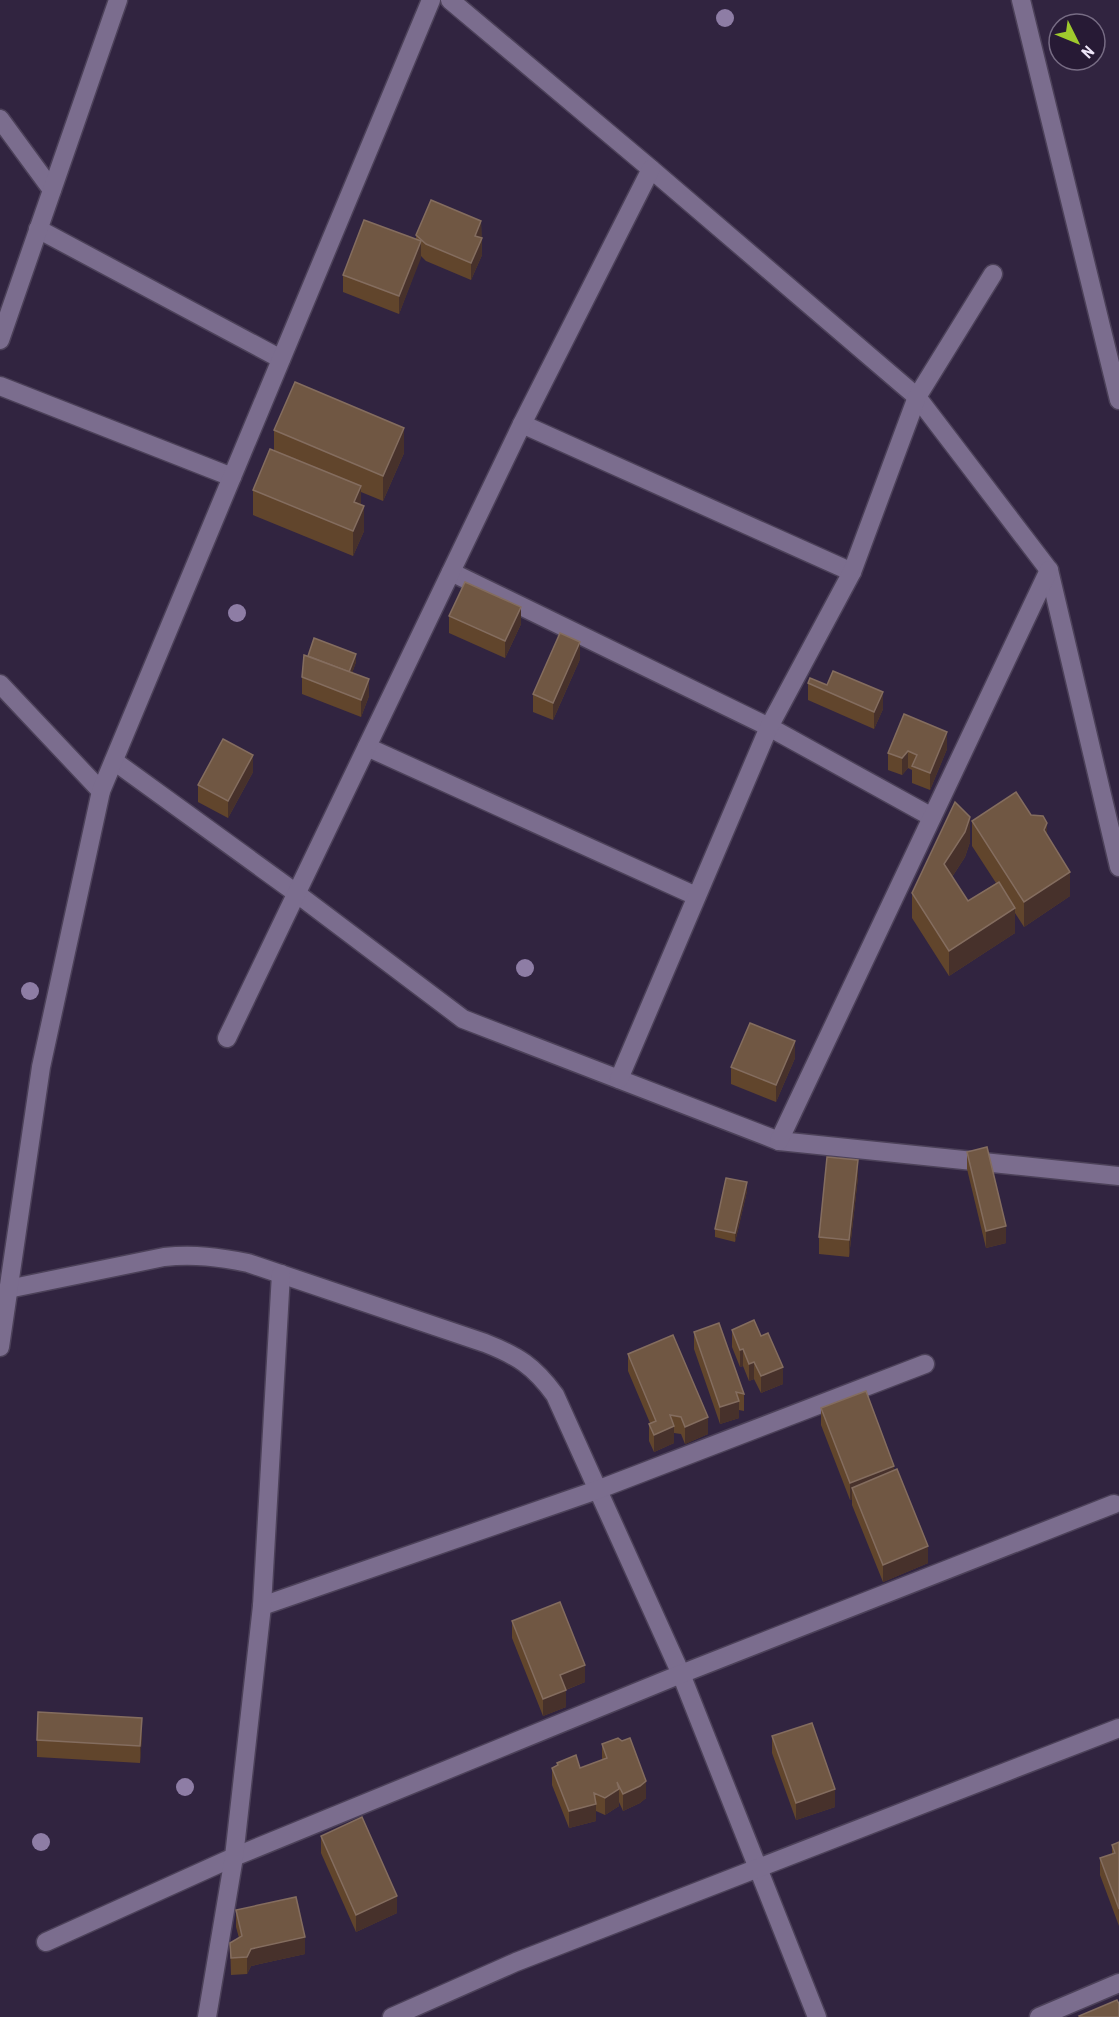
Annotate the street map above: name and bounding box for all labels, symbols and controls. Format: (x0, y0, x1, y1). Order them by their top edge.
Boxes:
north arrow (1047, 12, 1107, 72)
text: N (1077, 42, 1098, 62)

